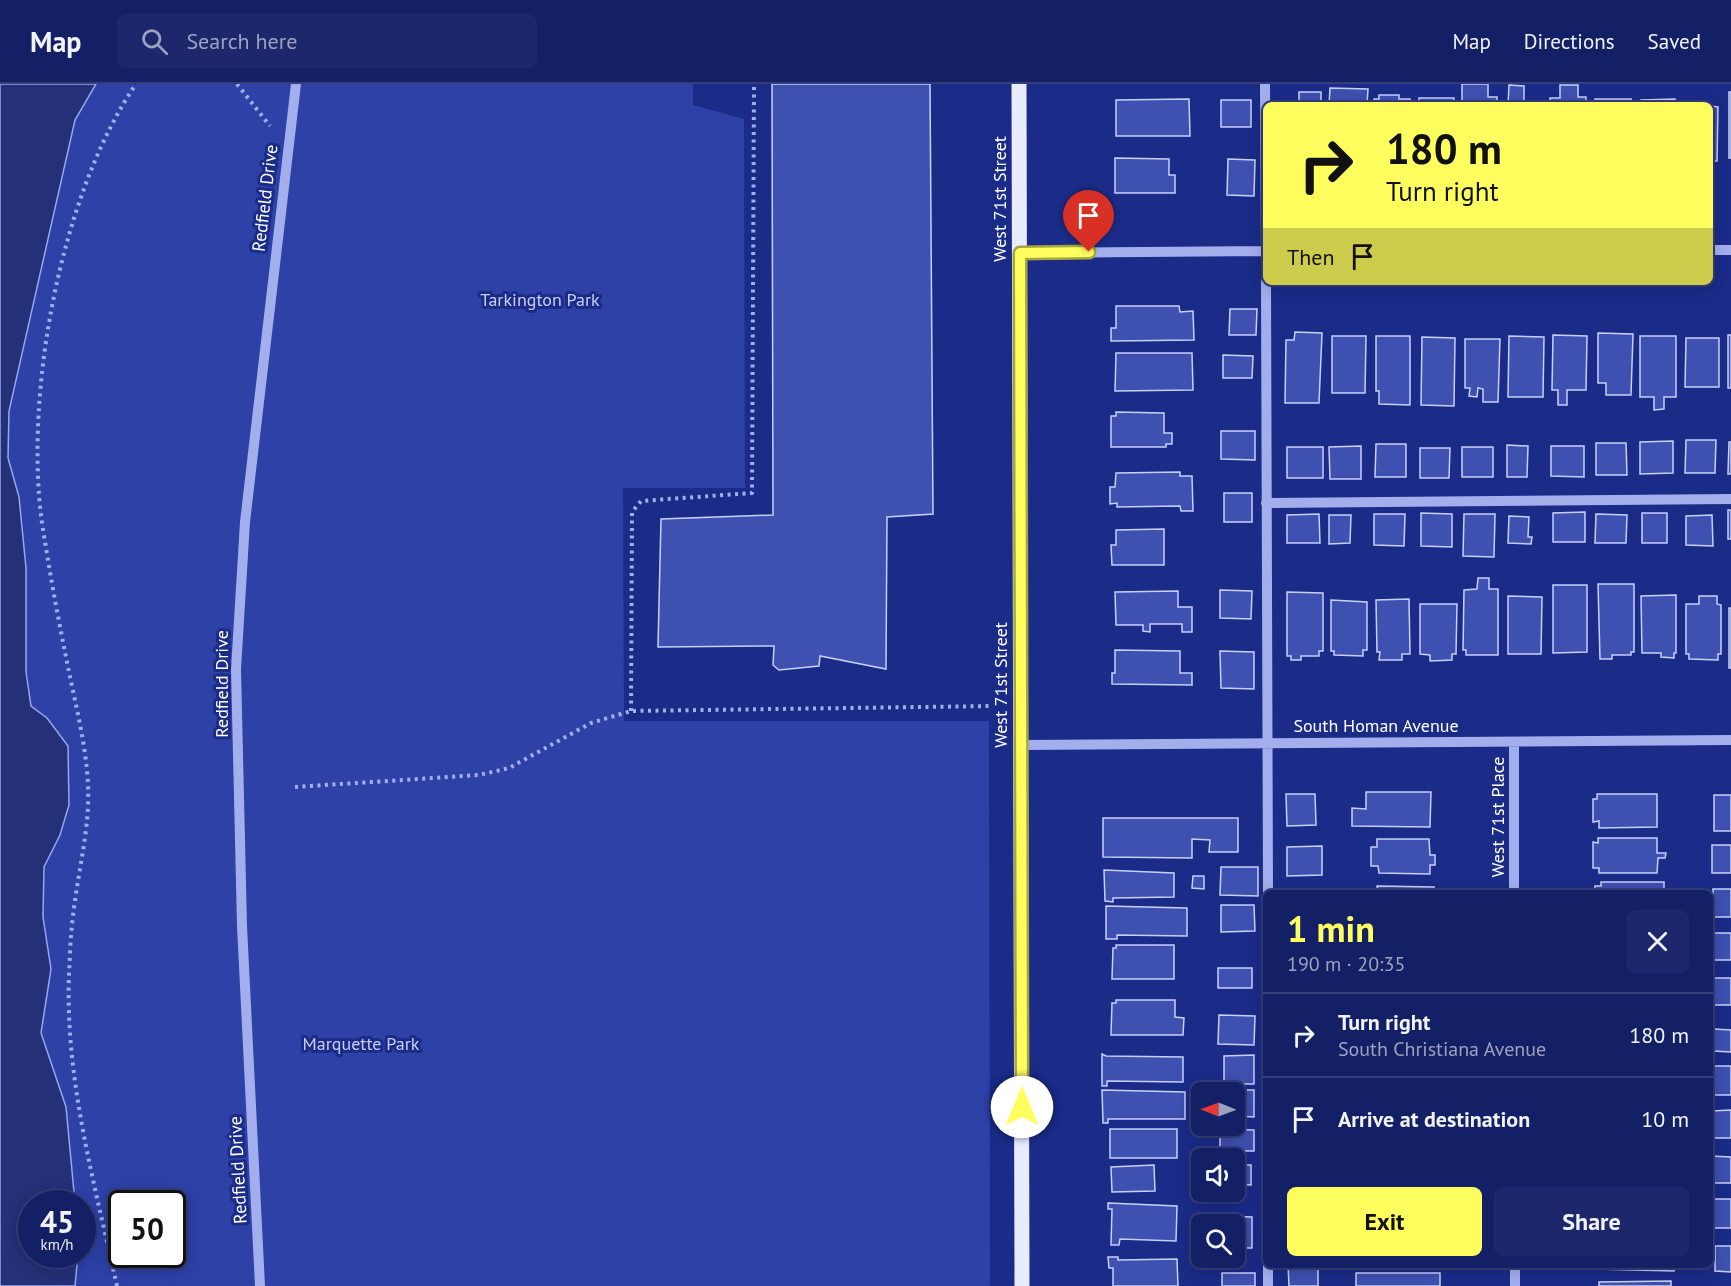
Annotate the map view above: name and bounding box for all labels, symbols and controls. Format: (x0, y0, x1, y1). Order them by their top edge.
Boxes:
search box (117, 14, 537, 68)
text: Map (30, 23, 81, 60)
icon: search (138, 25, 171, 58)
text: Search here (186, 27, 297, 55)
text: Map (1452, 28, 1491, 55)
text: Directions (1524, 28, 1615, 55)
text: Saved (1648, 28, 1701, 55)
text: 180 m (1386, 121, 1502, 176)
icon: right (1287, 126, 1365, 204)
street label: West 71st Street (988, 136, 1011, 262)
street label: Redfield Drive (247, 143, 282, 253)
text: Turn right (1386, 174, 1499, 208)
pin (1063, 190, 1114, 252)
icon: arrive (1072, 199, 1105, 232)
icon: arrive (1346, 240, 1379, 273)
text: Then (1287, 243, 1334, 271)
park label: Tarkington Park (480, 288, 600, 311)
street label: West 71st Street (989, 622, 1012, 748)
street label: Redfield Drive (210, 630, 233, 738)
street label: South Homan Avenue (1293, 714, 1459, 737)
street label: West 71st Place (1486, 757, 1509, 877)
text: 1 min (1287, 905, 1375, 952)
button: close (1626, 910, 1689, 973)
text: 190 m · 20:35 (1287, 951, 1405, 977)
text: Turn right (1338, 1008, 1430, 1036)
icon: right (1287, 1019, 1320, 1052)
text: 180 m (1629, 1021, 1689, 1049)
park label: Marquette Park (303, 1032, 420, 1055)
text: South Christiana Avenue (1338, 1036, 1546, 1062)
position arrow (990, 1075, 1054, 1139)
north arrow (1191, 1082, 1245, 1136)
map controls (1191, 1082, 1245, 1268)
icon: arrive (1287, 1103, 1320, 1136)
text: Arrive at destination (1338, 1105, 1530, 1133)
text: 10 m (1641, 1105, 1689, 1133)
street label: Redfield Drive (223, 1116, 252, 1224)
button: sound (1191, 1148, 1245, 1202)
button: Exit (1287, 1187, 1482, 1256)
button: Share (1494, 1187, 1689, 1256)
speed limit sign: 50 (108, 1190, 186, 1268)
text: 45 (40, 1202, 74, 1241)
button: search (1191, 1214, 1245, 1268)
text: km/h (41, 1235, 73, 1254)

